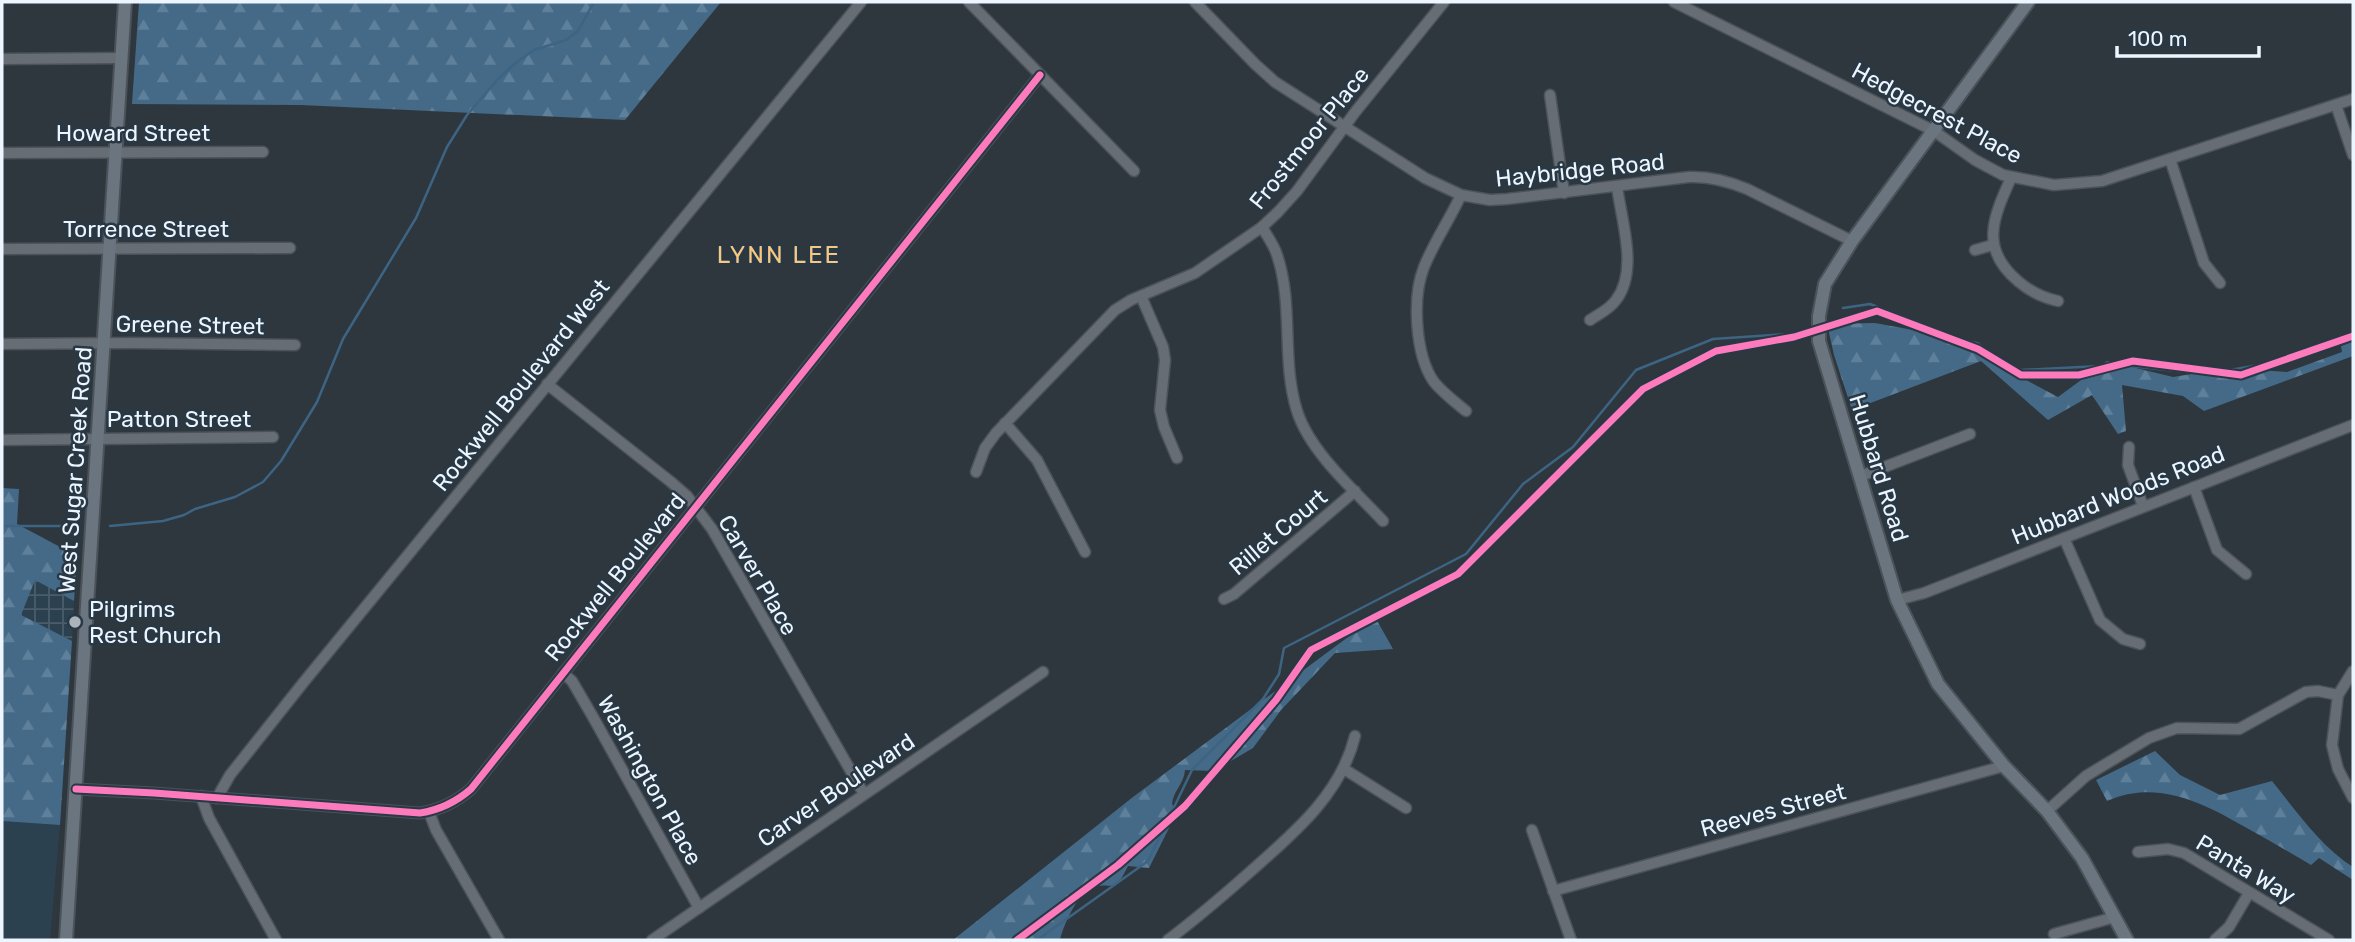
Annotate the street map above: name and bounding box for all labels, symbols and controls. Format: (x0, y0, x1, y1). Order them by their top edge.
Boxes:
scale bar (2117, 14, 2259, 58)
text: 100 m (2128, 26, 2187, 51)
street label: Hedgecrest Place (1847, 56, 2027, 170)
street label: Frostmoor Place (1243, 61, 1375, 215)
street label: Howard Street (56, 119, 210, 147)
street label: Haybridge Road (1494, 147, 1666, 193)
street label: Torrence Street (63, 215, 229, 243)
district label: LYNN LEE (717, 241, 841, 269)
street label: Rockwell Boulevard West (427, 273, 615, 497)
street label: Greene Street (115, 310, 265, 340)
street label: West Sugar Creek Road (52, 346, 98, 594)
street label: Hubbard Road (1843, 391, 1915, 545)
street label: Patton Street (107, 405, 251, 433)
street label: Hubbard Woods Road (2007, 439, 2229, 551)
street label: Rillet Court (1223, 483, 1333, 581)
street label: Rockwell Boulevard (539, 487, 691, 667)
street label: Carver Place (712, 510, 804, 640)
place label: Pilgrims Rest Church (89, 595, 222, 649)
marker: Pilgrims Rest Church (67, 614, 83, 630)
street label: Washington Place (592, 690, 708, 870)
street label: Carver Boulevard (752, 727, 920, 853)
street label: Reeves Street (1697, 777, 1849, 843)
street label: Panta Way (2191, 828, 2301, 910)

